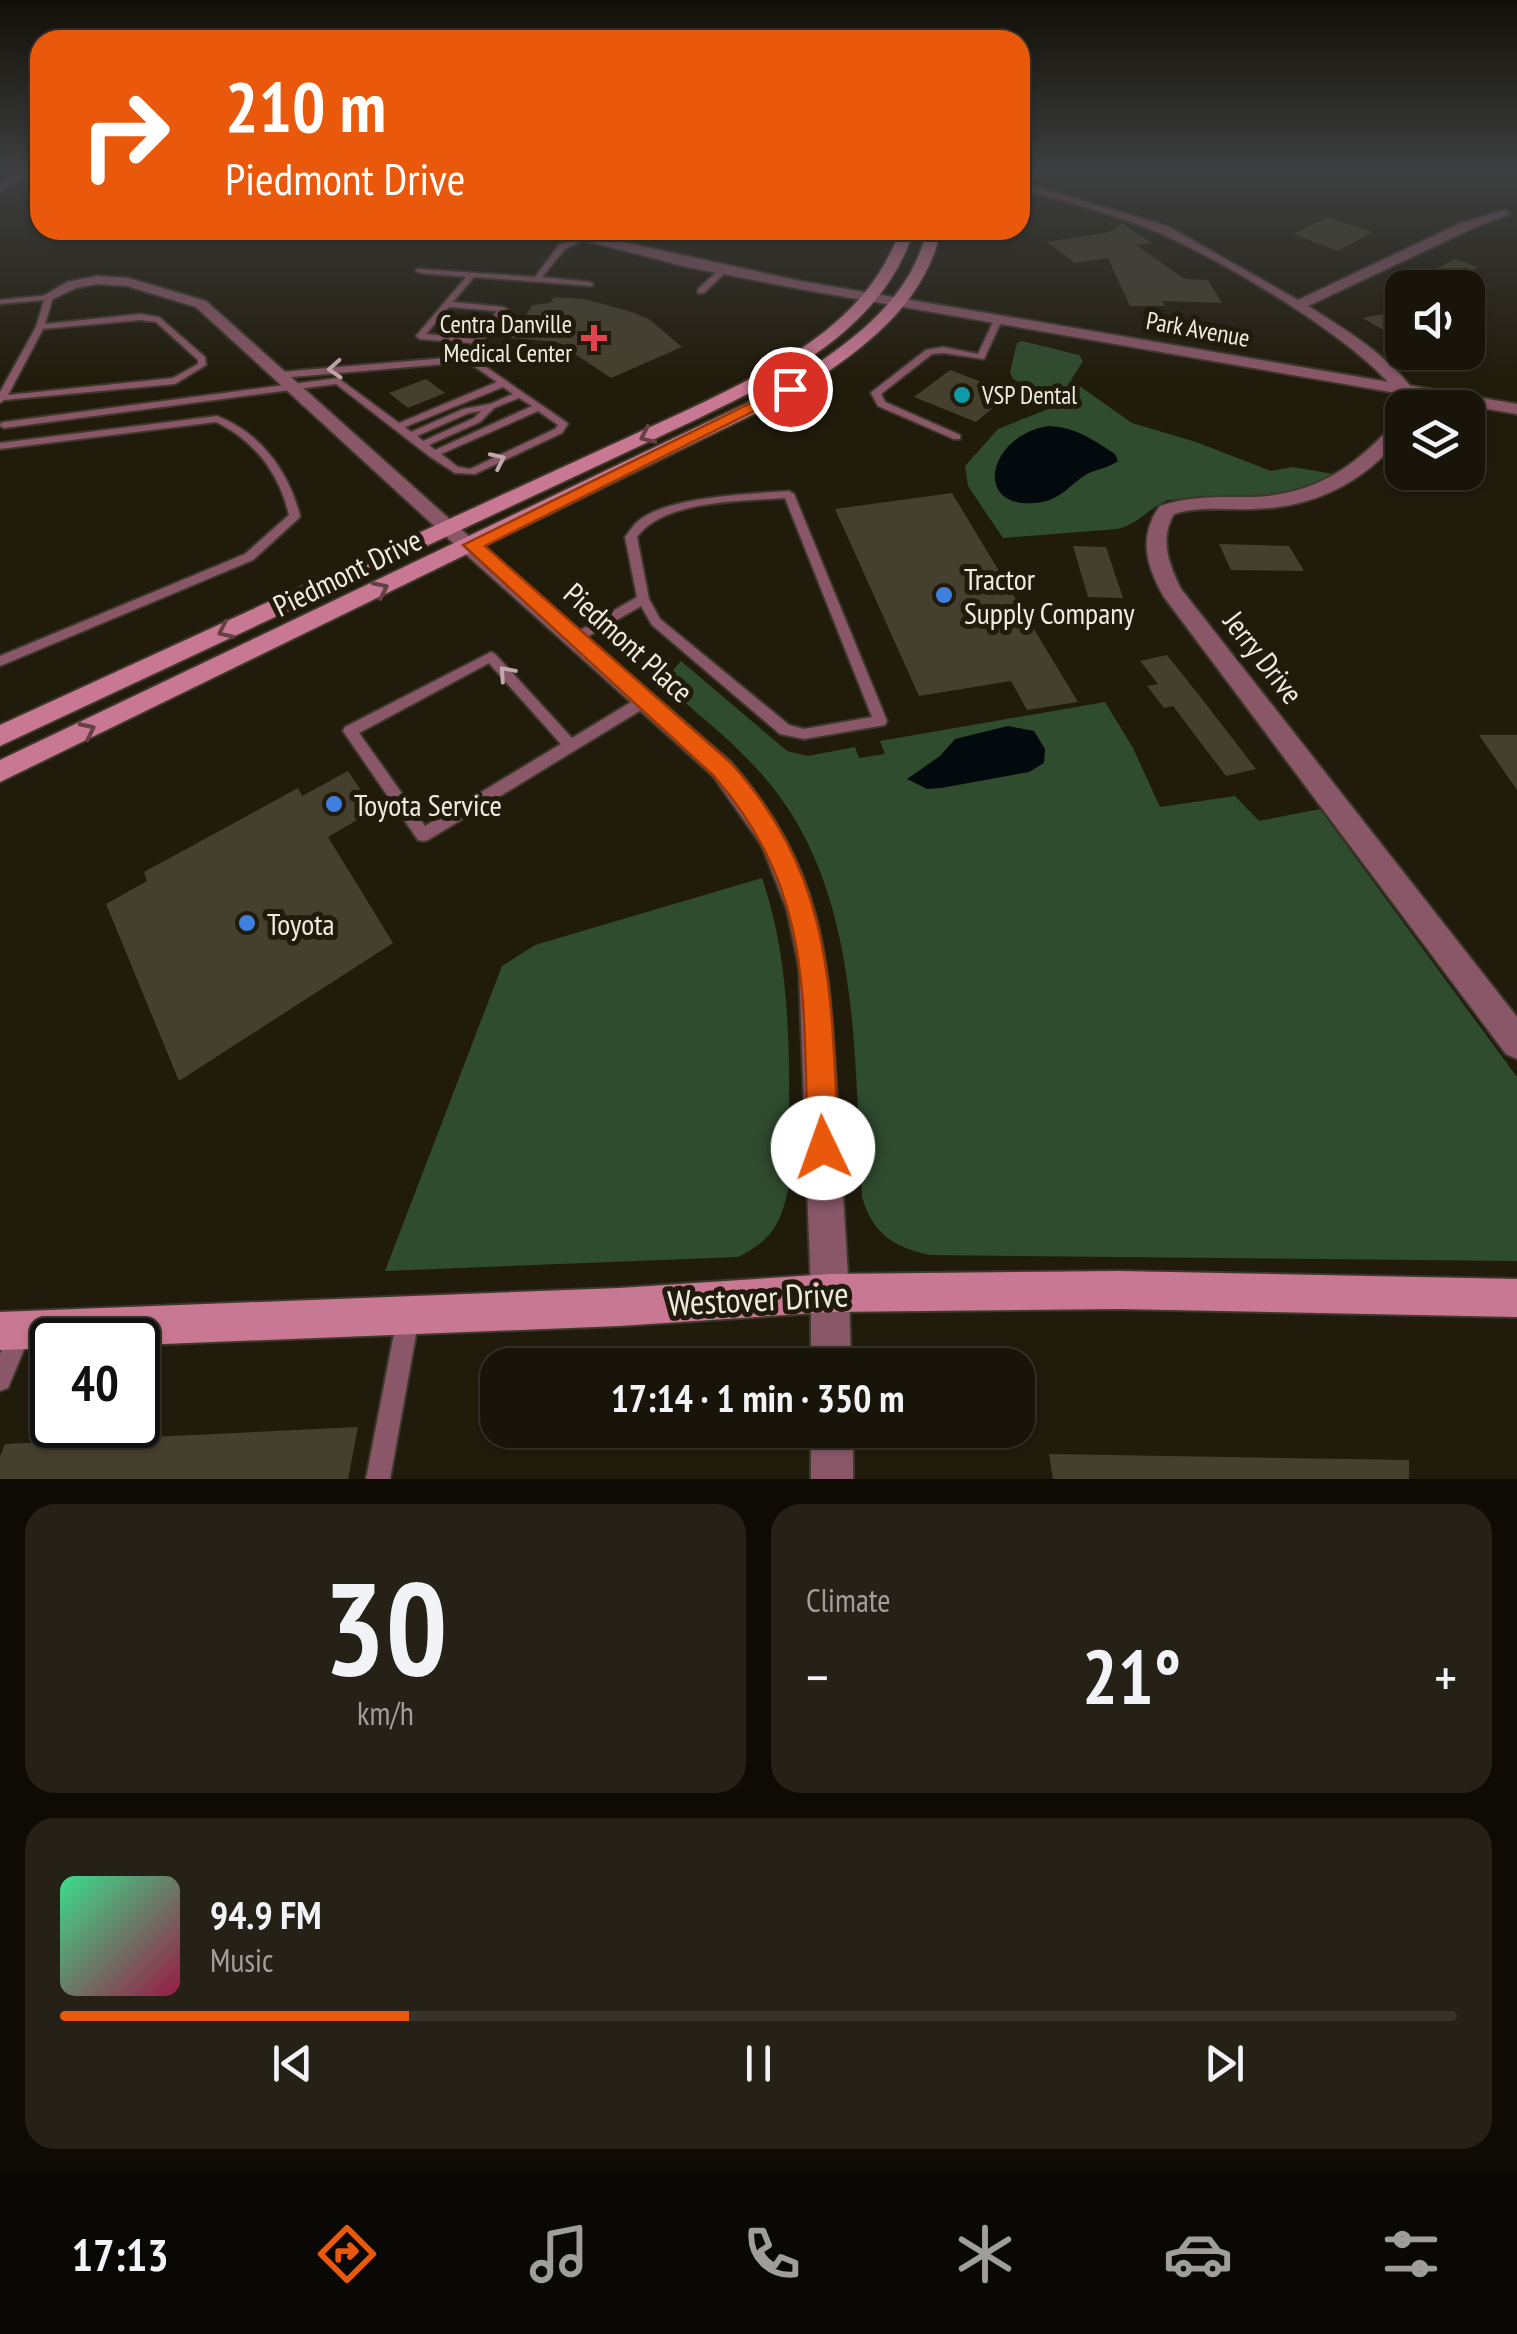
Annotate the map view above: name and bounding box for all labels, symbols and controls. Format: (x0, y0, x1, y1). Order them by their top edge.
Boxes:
text: 210 m (225, 61, 386, 151)
icon: right (60, 70, 190, 200)
text: Piedmont Drive (225, 149, 465, 207)
map controls (1385, 270, 1485, 490)
button: sound (1385, 270, 1485, 370)
street label: Park Avenue (1144, 304, 1252, 354)
place label: Centra Danville Medical Center (440, 308, 572, 369)
marker: Centra Danville Medical Center (581, 325, 607, 351)
pin (748, 347, 833, 432)
one-way arrow (326, 358, 342, 380)
icon: arrive (763, 362, 818, 417)
place label: VSP Dental (981, 379, 1077, 411)
marker: VSP Dental (951, 384, 973, 406)
button: layers (1385, 390, 1485, 490)
one-way arrow (639, 423, 657, 443)
one-way arrow (487, 452, 505, 472)
street label: Piedmont Drive (266, 519, 428, 625)
place label: Tractor Supply Company (964, 559, 1135, 632)
street label: Piedmont Place (556, 574, 702, 710)
one-way arrow (371, 581, 389, 601)
marker: Tractor Supply Company (933, 584, 955, 606)
street label: Jerry Drive (1215, 602, 1312, 711)
one-way arrow (217, 619, 235, 639)
one-way arrow (499, 666, 517, 685)
one-way arrow (78, 722, 96, 742)
place label: Toyota Service (354, 785, 502, 824)
marker: Toyota Service (323, 793, 345, 815)
place label: Toyota (267, 904, 334, 943)
marker: Toyota (236, 912, 258, 934)
position arrow (771, 1096, 875, 1200)
street label: Westover Drive (666, 1270, 850, 1326)
speed limit sign: 40 (30, 1318, 160, 1448)
text: 17:14 · 1 min · 350 m (611, 1373, 904, 1422)
text: 30 (323, 1543, 448, 1711)
text: Climate (806, 1579, 890, 1621)
text: 21° (1082, 1628, 1181, 1725)
text: − (806, 1641, 829, 1712)
text: + (1434, 1641, 1457, 1712)
text: km/h (357, 1692, 414, 1734)
text: 94.9 FM (210, 1890, 322, 1939)
text: Music (210, 1939, 273, 1981)
icon: previous (265, 2036, 320, 2091)
icon: pause (731, 2036, 786, 2091)
icon: next (1197, 2036, 1252, 2091)
icon: directions (312, 2219, 382, 2289)
icon: music (524, 2219, 594, 2289)
icon: phone (737, 2219, 807, 2289)
icon: climate (950, 2219, 1020, 2289)
icon: car (1163, 2219, 1233, 2289)
icon: filters (1376, 2219, 1446, 2289)
text: 17:13 (71, 2225, 169, 2283)

